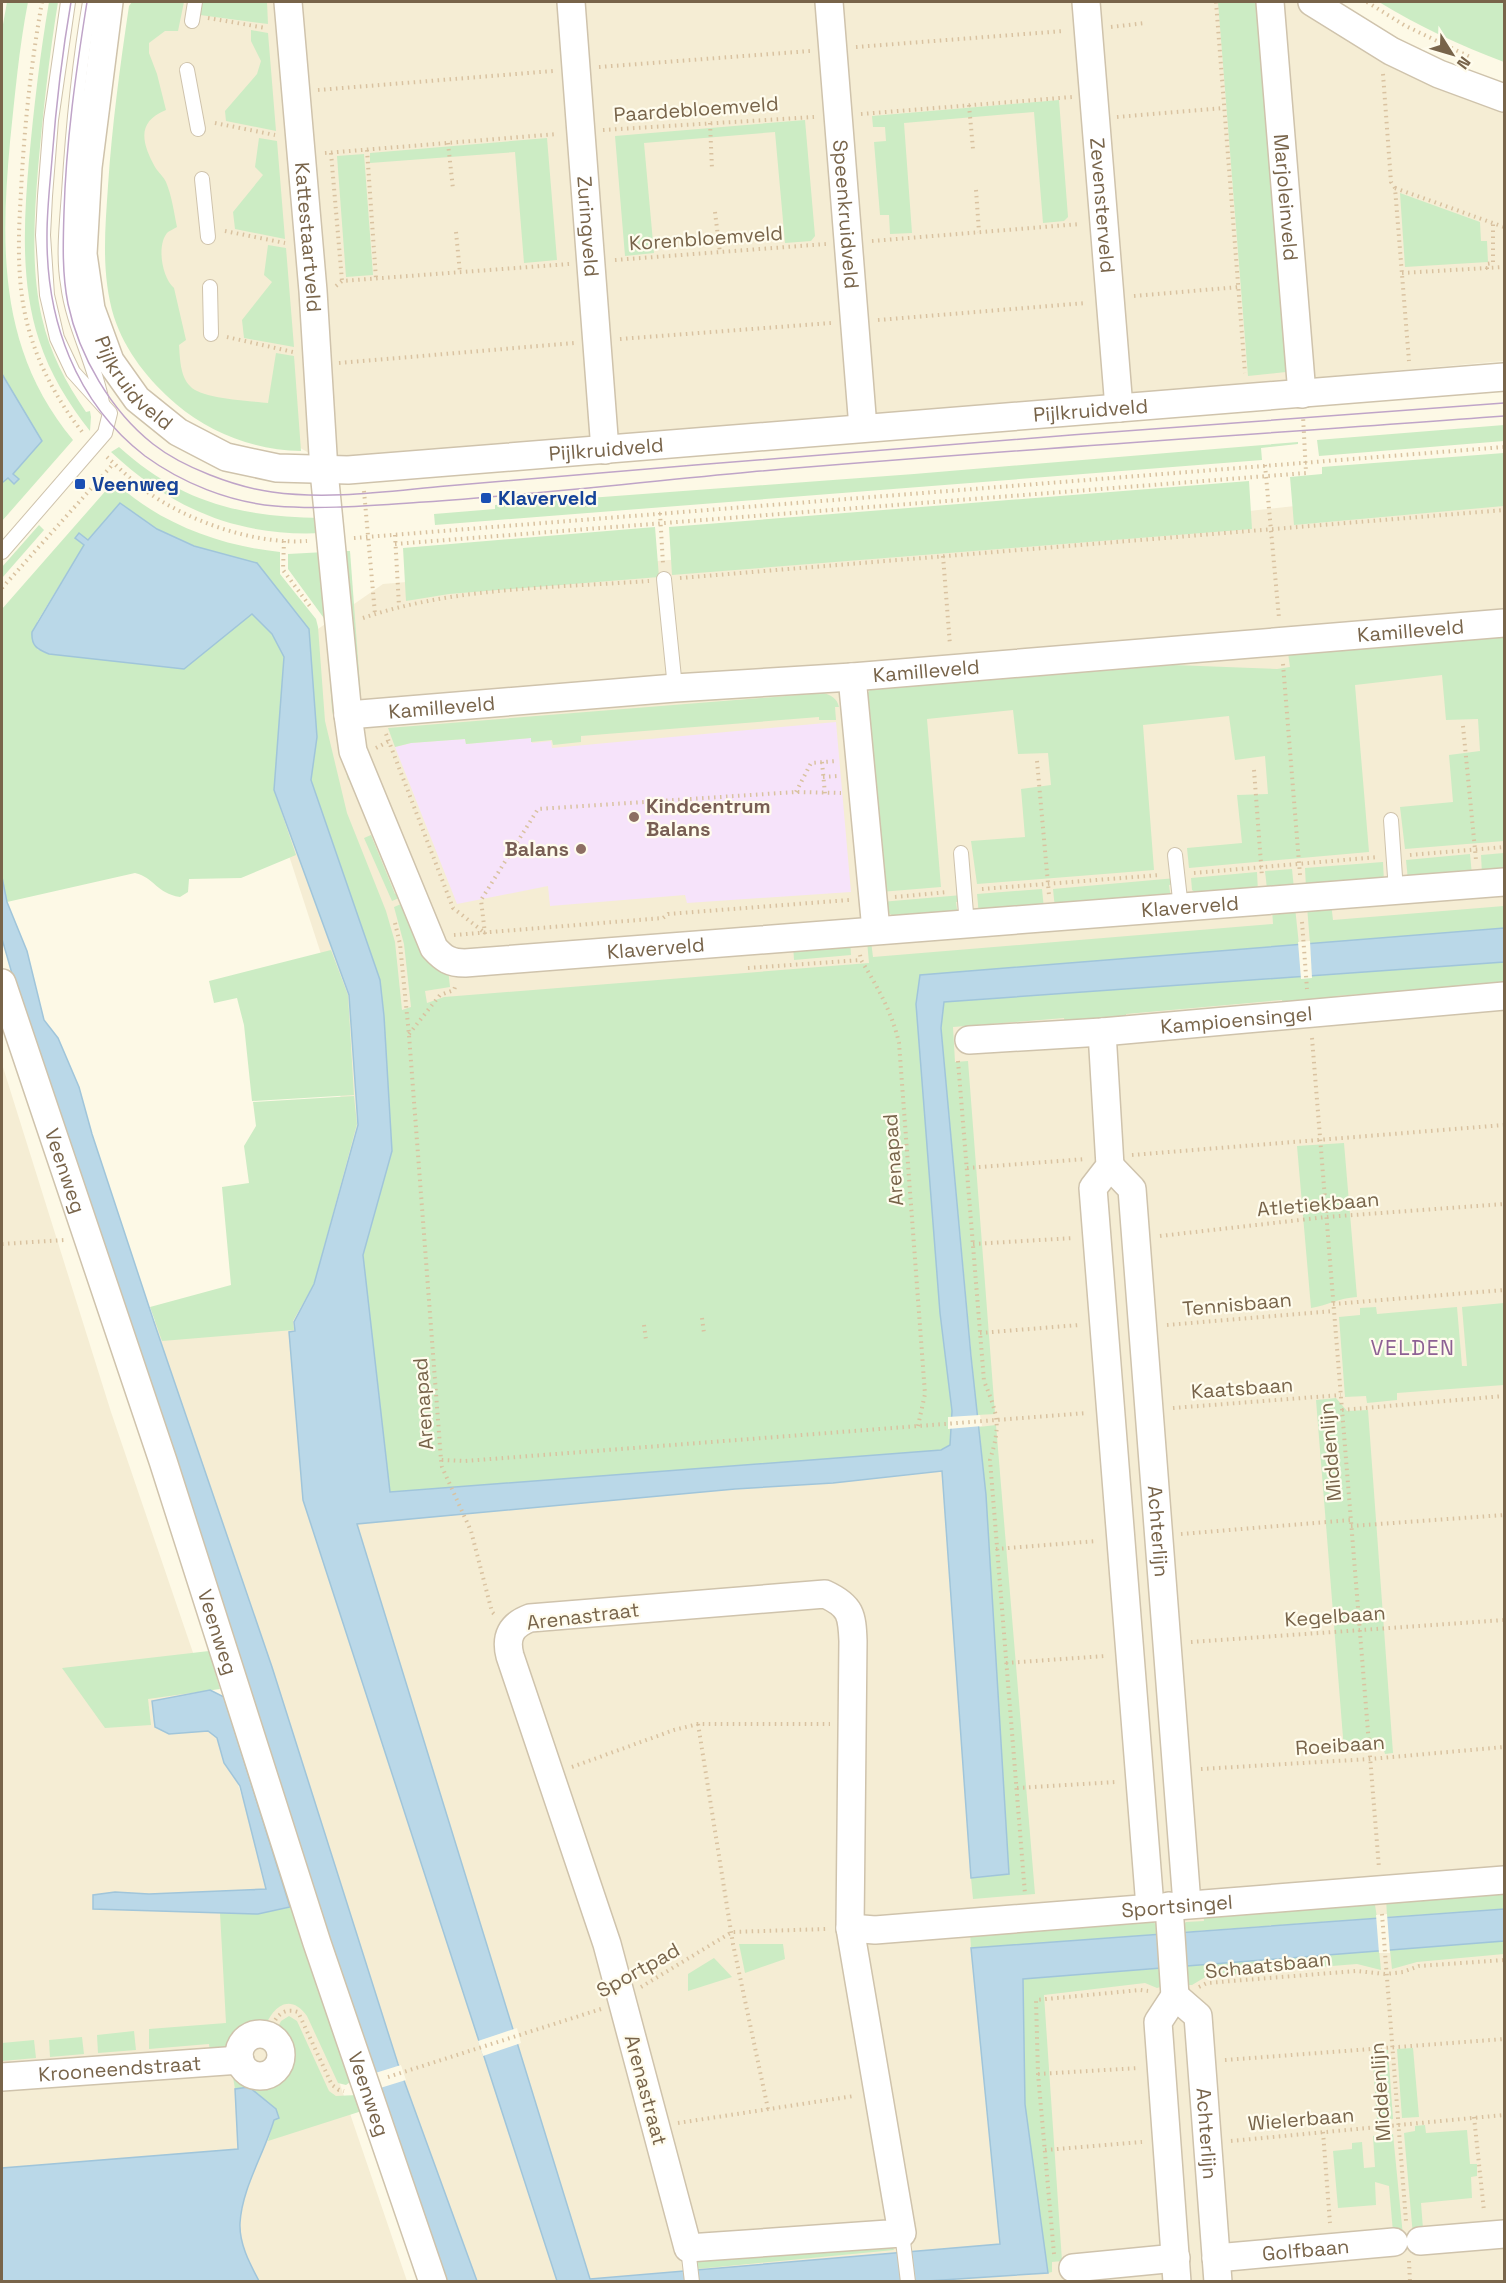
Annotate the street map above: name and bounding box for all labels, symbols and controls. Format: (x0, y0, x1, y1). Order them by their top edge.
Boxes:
north arrow (1422, 24, 1482, 84)
text: N (1452, 52, 1475, 73)
street label: Paardebloemveld (613, 90, 779, 128)
street label: Marjoleinveld (1268, 133, 1304, 262)
street label: Zevensterveld (1084, 137, 1121, 274)
street label: Speenkruidveld (827, 139, 865, 290)
street label: Kattestaartveld (289, 161, 327, 313)
street label: Zuringveld (571, 175, 605, 278)
street label: Korenbloemveld (628, 220, 784, 256)
street label: Pijlkruidveld (89, 332, 178, 436)
street label: Pijlkruidveld (1032, 393, 1149, 428)
street label: Pijlkruidveld (548, 432, 665, 467)
place label: Veenweg (92, 471, 179, 497)
marker: Veenweg (73, 477, 87, 491)
place label: Klaverveld (498, 485, 597, 511)
marker: Klaverveld (479, 491, 493, 505)
street label: Kamilleveld (1356, 613, 1465, 648)
street label: Kamilleveld (872, 653, 981, 688)
street label: Kamilleveld (387, 690, 496, 725)
place label: Kindcentrum Balans (646, 793, 771, 842)
marker: Kindcentrum Balans (627, 810, 641, 824)
place label: Balans (504, 836, 569, 862)
marker: Balans (574, 842, 588, 856)
street label: Klaverveld (1140, 890, 1240, 923)
street label: Klaverveld (606, 931, 705, 965)
street label: Kampioensingel (1159, 1000, 1313, 1040)
street label: Arenapad (877, 1113, 909, 1207)
street label: Veenweg (39, 1125, 92, 1216)
street label: Atletiekbaan (1256, 1186, 1380, 1222)
street label: Tennisbaan (1181, 1286, 1293, 1322)
district label: VELDEN (1371, 1334, 1455, 1361)
street label: Arenapad (407, 1357, 439, 1451)
street label: Kaatsbaan (1190, 1371, 1294, 1405)
street label: Middenlijn (1313, 1402, 1347, 1502)
street label: Achterlijn (1142, 1484, 1175, 1578)
street label: Veenweg (192, 1586, 243, 1678)
street label: Arenastraat (525, 1596, 641, 1636)
street label: Kegelbaan (1284, 1599, 1386, 1633)
street label: Roeibaan (1294, 1729, 1386, 1761)
street label: Sportsingel (1120, 1889, 1234, 1923)
street label: Sportpad (592, 1937, 684, 2003)
street label: Schaatsbaan (1204, 1945, 1332, 1985)
street label: Arenastraat (619, 2032, 673, 2148)
street label: Middenlijn (1364, 2042, 1396, 2142)
street label: Veenweg (342, 2048, 395, 2140)
street label: Krooneendstraat (37, 2050, 202, 2087)
street label: Achterlijn (1190, 2087, 1223, 2180)
street label: Wielerbaan (1247, 2101, 1355, 2137)
street label: Golfbaan (1261, 2233, 1350, 2267)

